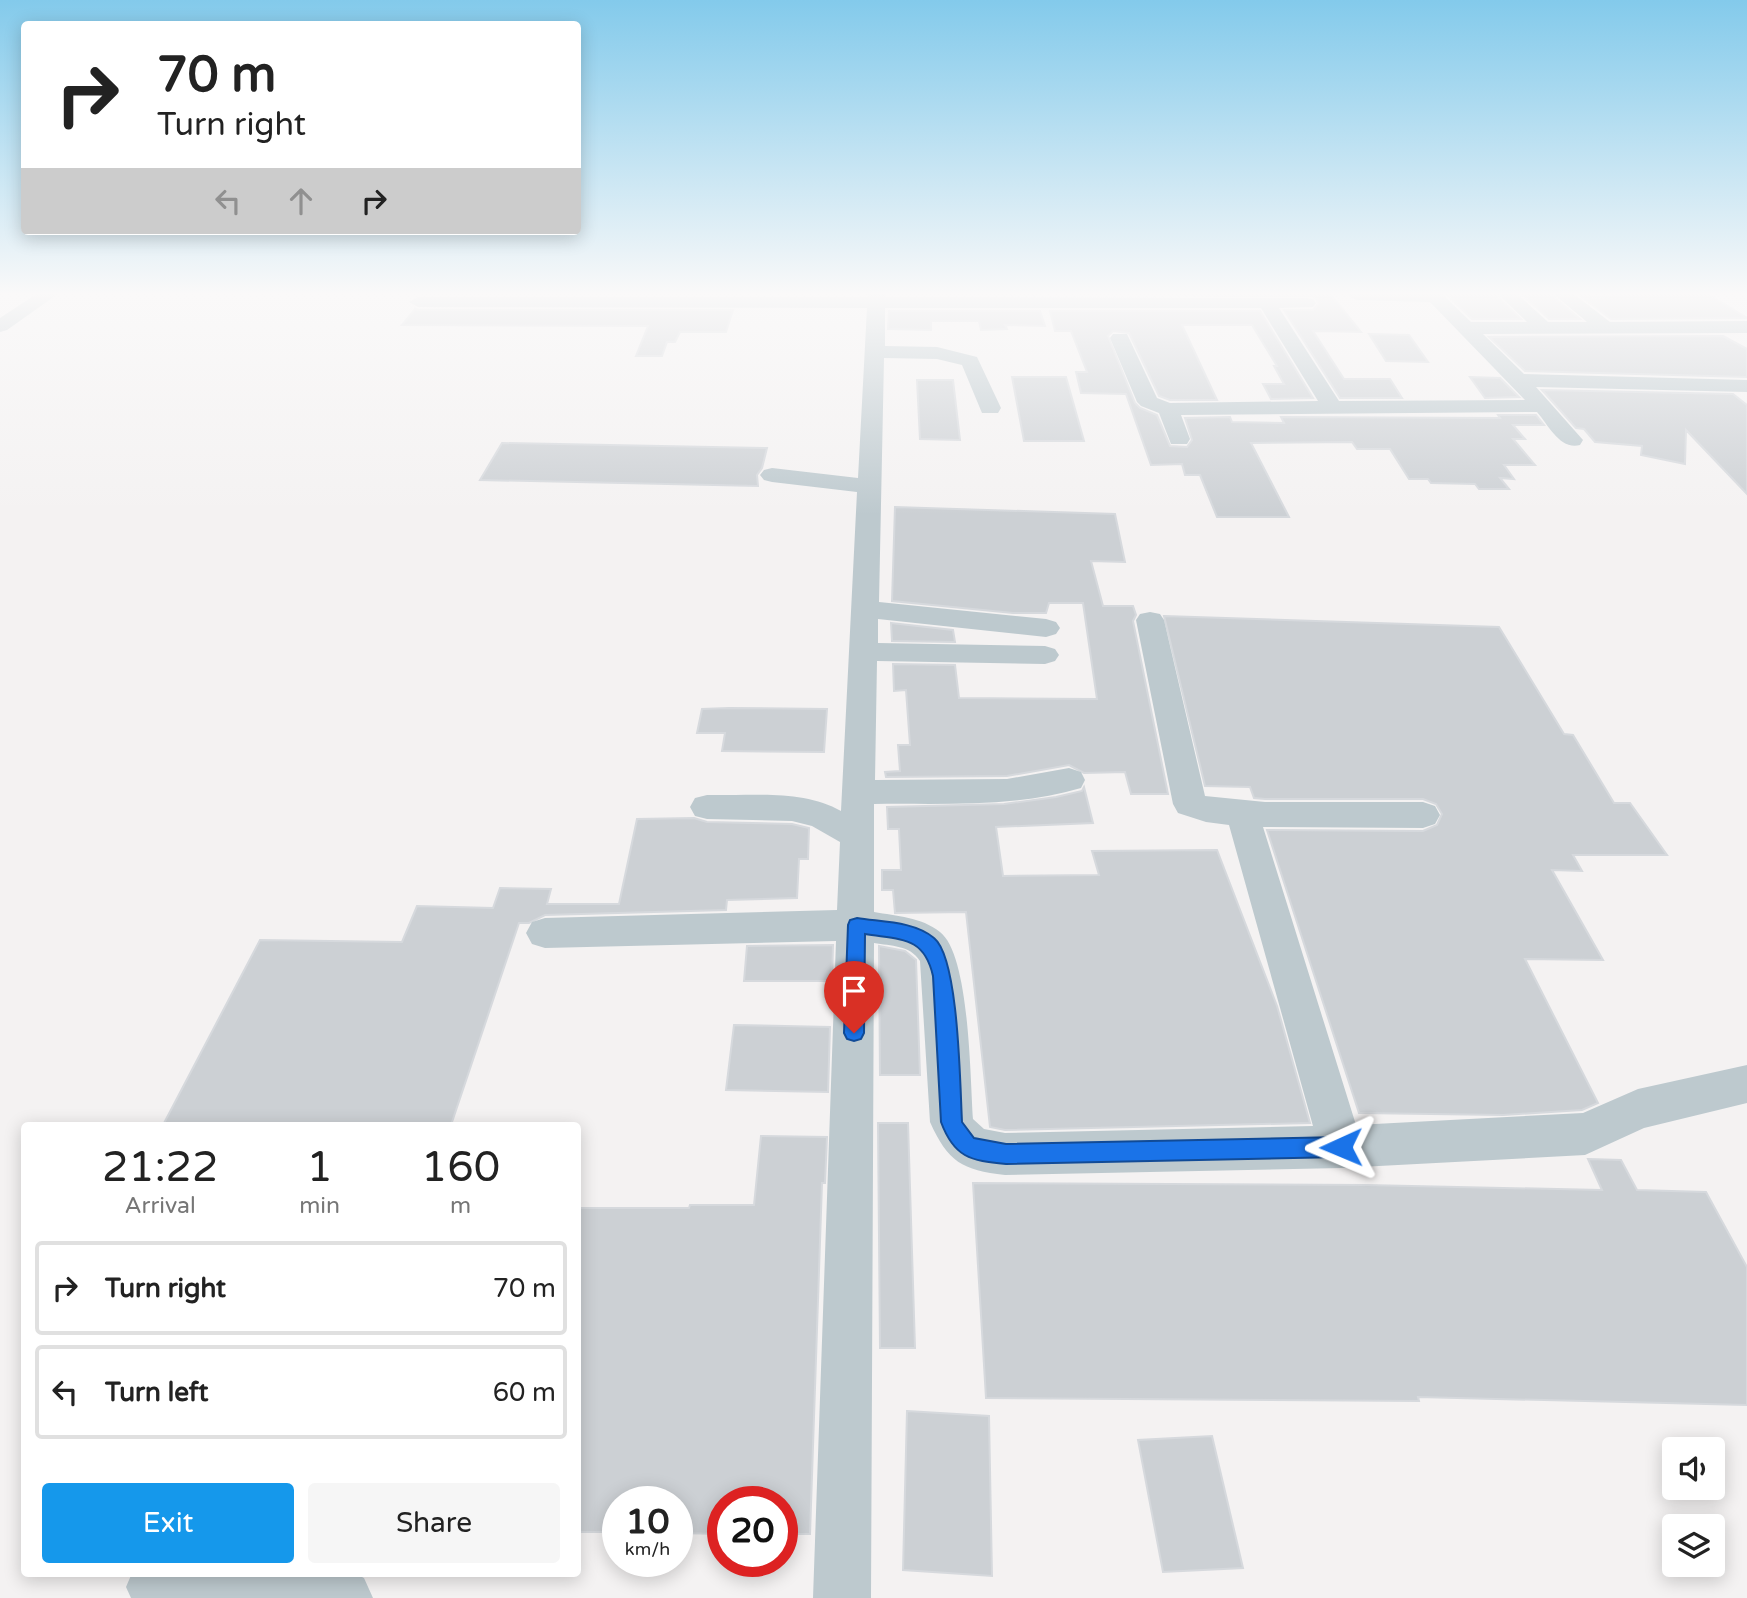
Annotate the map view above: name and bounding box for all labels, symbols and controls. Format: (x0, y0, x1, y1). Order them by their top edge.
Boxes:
text: 70 m (157, 46, 276, 105)
icon: right (42, 49, 133, 140)
text: Turn right (157, 106, 306, 144)
icon: left (209, 182, 247, 220)
icon: ahead (282, 182, 320, 220)
icon: right (355, 182, 393, 220)
pin (824, 961, 884, 1033)
icon: arrive (835, 972, 873, 1010)
position arrow (1304, 1110, 1378, 1184)
text: 21:22 (102, 1142, 218, 1193)
text: 1 (306, 1142, 333, 1193)
text: 160 (421, 1142, 500, 1193)
text: Arrival (125, 1192, 196, 1220)
text: min (299, 1192, 340, 1220)
text: m (450, 1192, 471, 1220)
icon: right (46, 1269, 84, 1307)
text: Turn right (105, 1273, 226, 1304)
text: 70 m (493, 1273, 556, 1304)
icon: left (46, 1373, 84, 1411)
text: Turn left (105, 1377, 208, 1408)
text: 60 m (493, 1377, 556, 1408)
map controls (1662, 1437, 1725, 1577)
button: sound (1662, 1437, 1725, 1500)
button: Exit (42, 1483, 294, 1563)
button: Share (308, 1483, 560, 1563)
speed limit sign: 20 (707, 1486, 798, 1577)
text: 10 (626, 1501, 669, 1543)
button: layers (1662, 1514, 1725, 1577)
text: km/h (625, 1538, 670, 1560)

